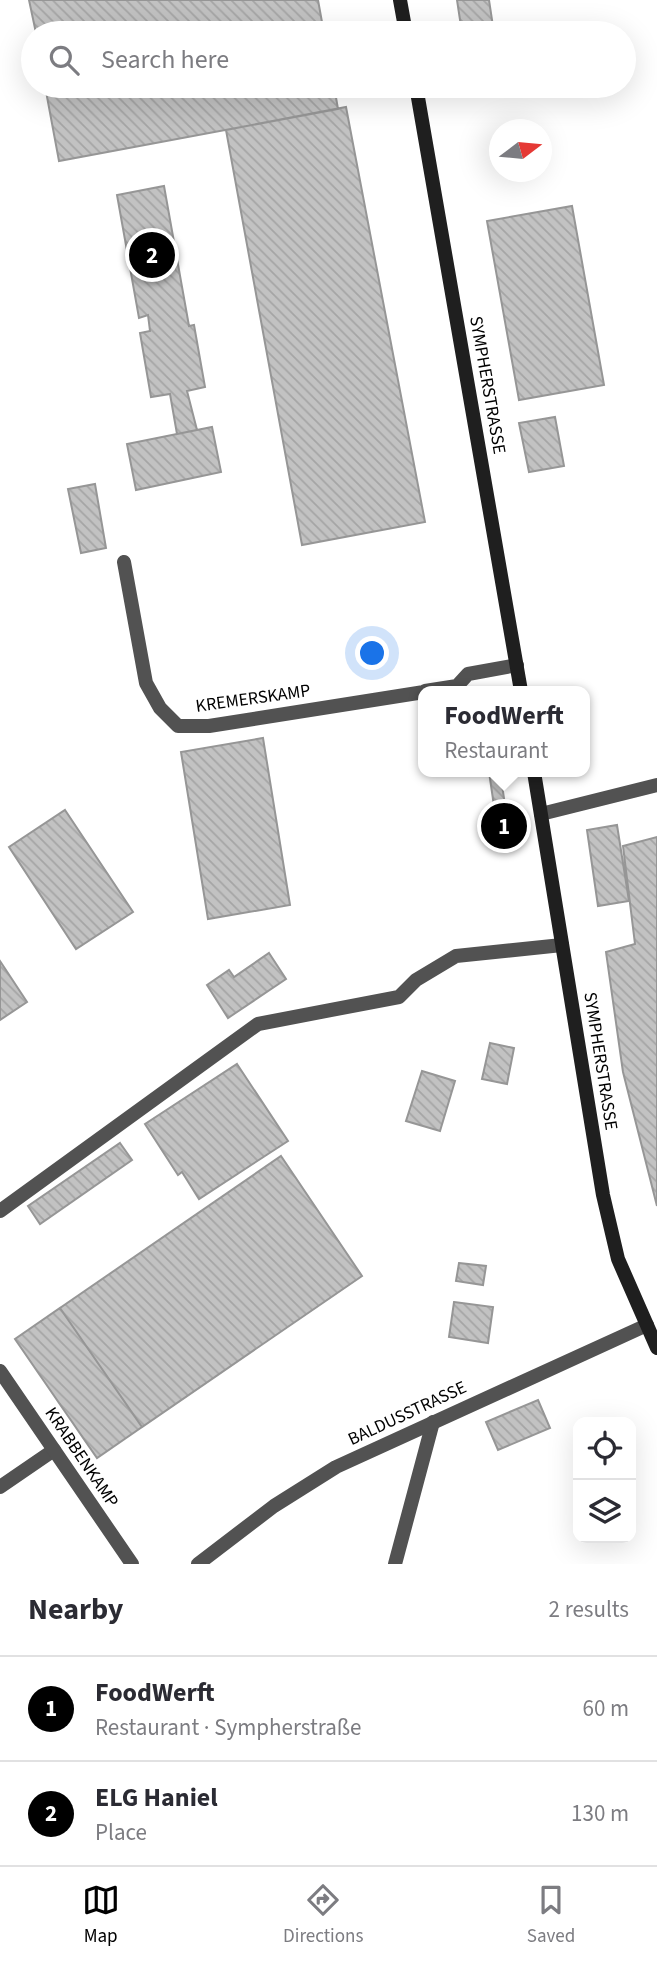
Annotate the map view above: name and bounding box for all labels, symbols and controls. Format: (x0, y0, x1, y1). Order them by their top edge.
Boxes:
search box (21, 21, 636, 98)
icon: search (45, 41, 83, 79)
text: Search here (101, 41, 229, 78)
north arrow (489, 119, 552, 182)
pin: 2 (129, 229, 175, 281)
street label: SYMPHERSTRASSE (463, 314, 512, 456)
your location (355, 636, 389, 670)
street label: KREMERSKAMP (194, 678, 312, 719)
popup (418, 686, 590, 777)
text: FoodWerft (444, 697, 564, 734)
text: Restaurant (444, 734, 548, 767)
pin: 1 (481, 800, 527, 852)
street label: SYMPHERSTRASSE (577, 990, 624, 1132)
street label: BALDUSSTRASSE (344, 1375, 471, 1452)
street label: KRABBENKAMP (39, 1402, 124, 1512)
map controls (573, 1417, 636, 1543)
button: locate (573, 1417, 636, 1480)
button: layers (573, 1480, 636, 1543)
text: Nearby (28, 1588, 123, 1631)
text: 2 results (549, 1593, 629, 1626)
text: FoodWerft (95, 1674, 215, 1711)
text: 1 (45, 1692, 57, 1725)
text: 60 m (582, 1692, 629, 1725)
text: Restaurant · Sympherstraße (95, 1711, 361, 1744)
text: ELG Haniel (95, 1779, 218, 1816)
text: 2 (45, 1797, 57, 1830)
text: 130 m (571, 1797, 629, 1830)
text: Place (95, 1816, 147, 1849)
tab: Map (82, 1881, 120, 1950)
tab: Directions (283, 1881, 363, 1950)
tab: Saved (527, 1881, 575, 1950)

